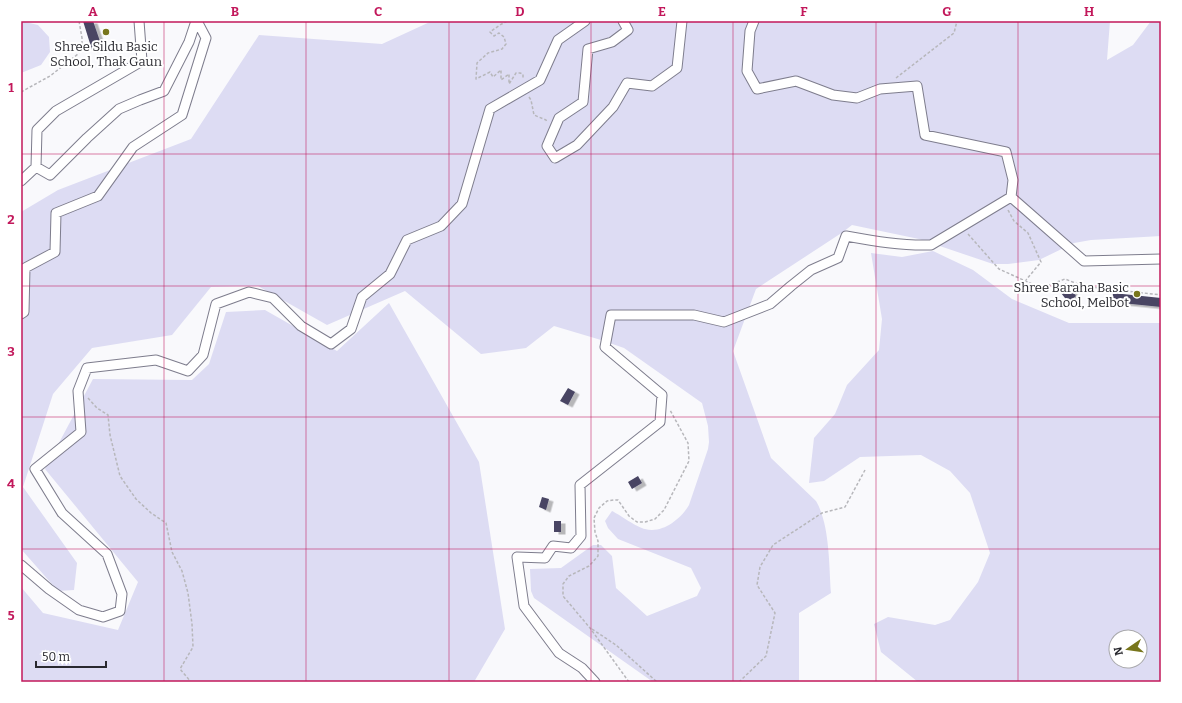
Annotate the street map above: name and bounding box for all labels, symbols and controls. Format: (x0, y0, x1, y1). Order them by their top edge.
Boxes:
text: A (88, 4, 98, 19)
text: B (231, 4, 239, 19)
text: C (374, 4, 382, 19)
text: D (515, 4, 525, 19)
text: E (658, 4, 666, 19)
text: F (800, 4, 808, 19)
text: G (942, 4, 952, 19)
text: H (1084, 4, 1094, 19)
marker: Shree Sildu Basic School, Thak Gaun (101, 27, 111, 37)
place label: Shree Sildu Basic School, Thak Gaun (50, 39, 163, 69)
text: 1 (8, 80, 14, 95)
text: 2 (7, 212, 15, 227)
place label: Shree Baraha Basic School, Melbot (1013, 280, 1129, 310)
marker: Shree Baraha Basic School, Melbot (1132, 289, 1142, 299)
text: 3 (7, 344, 15, 359)
text: 4 (7, 476, 15, 491)
text: 5 (7, 608, 15, 623)
north arrow (1108, 629, 1148, 669)
scale bar (36, 643, 106, 669)
text: N (1111, 645, 1126, 657)
text: 50 m (42, 650, 71, 664)

